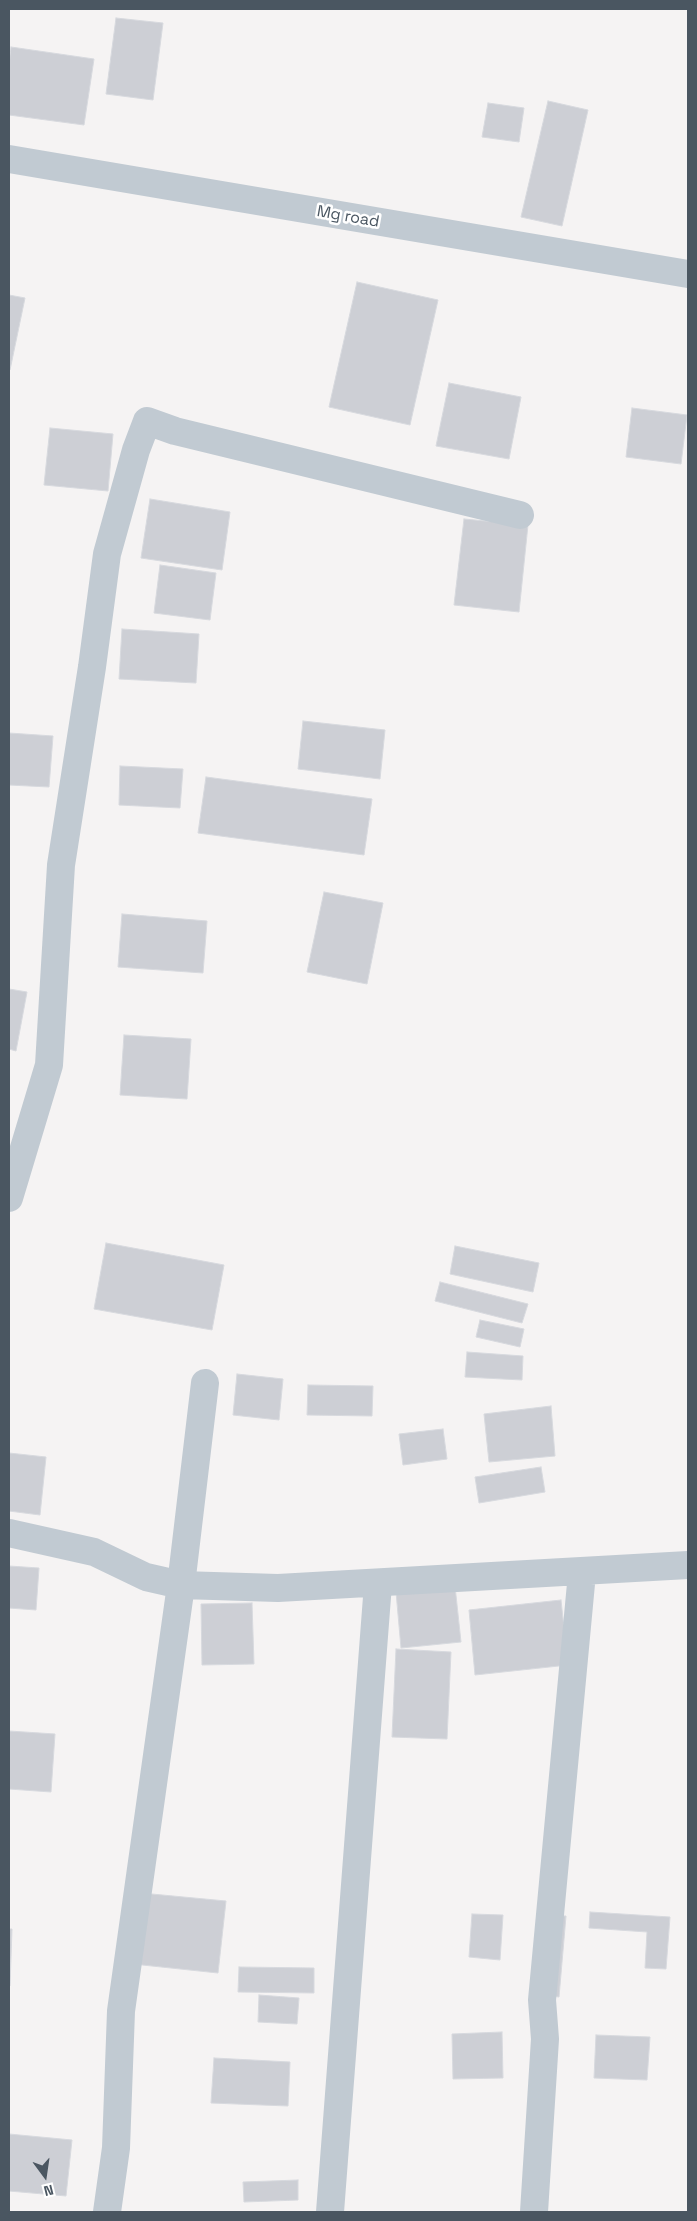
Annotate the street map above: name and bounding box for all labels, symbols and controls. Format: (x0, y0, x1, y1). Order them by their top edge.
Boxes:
street label: Mg road (315, 202, 381, 232)
north arrow (20, 2151, 70, 2201)
text: N (42, 2181, 55, 2200)

